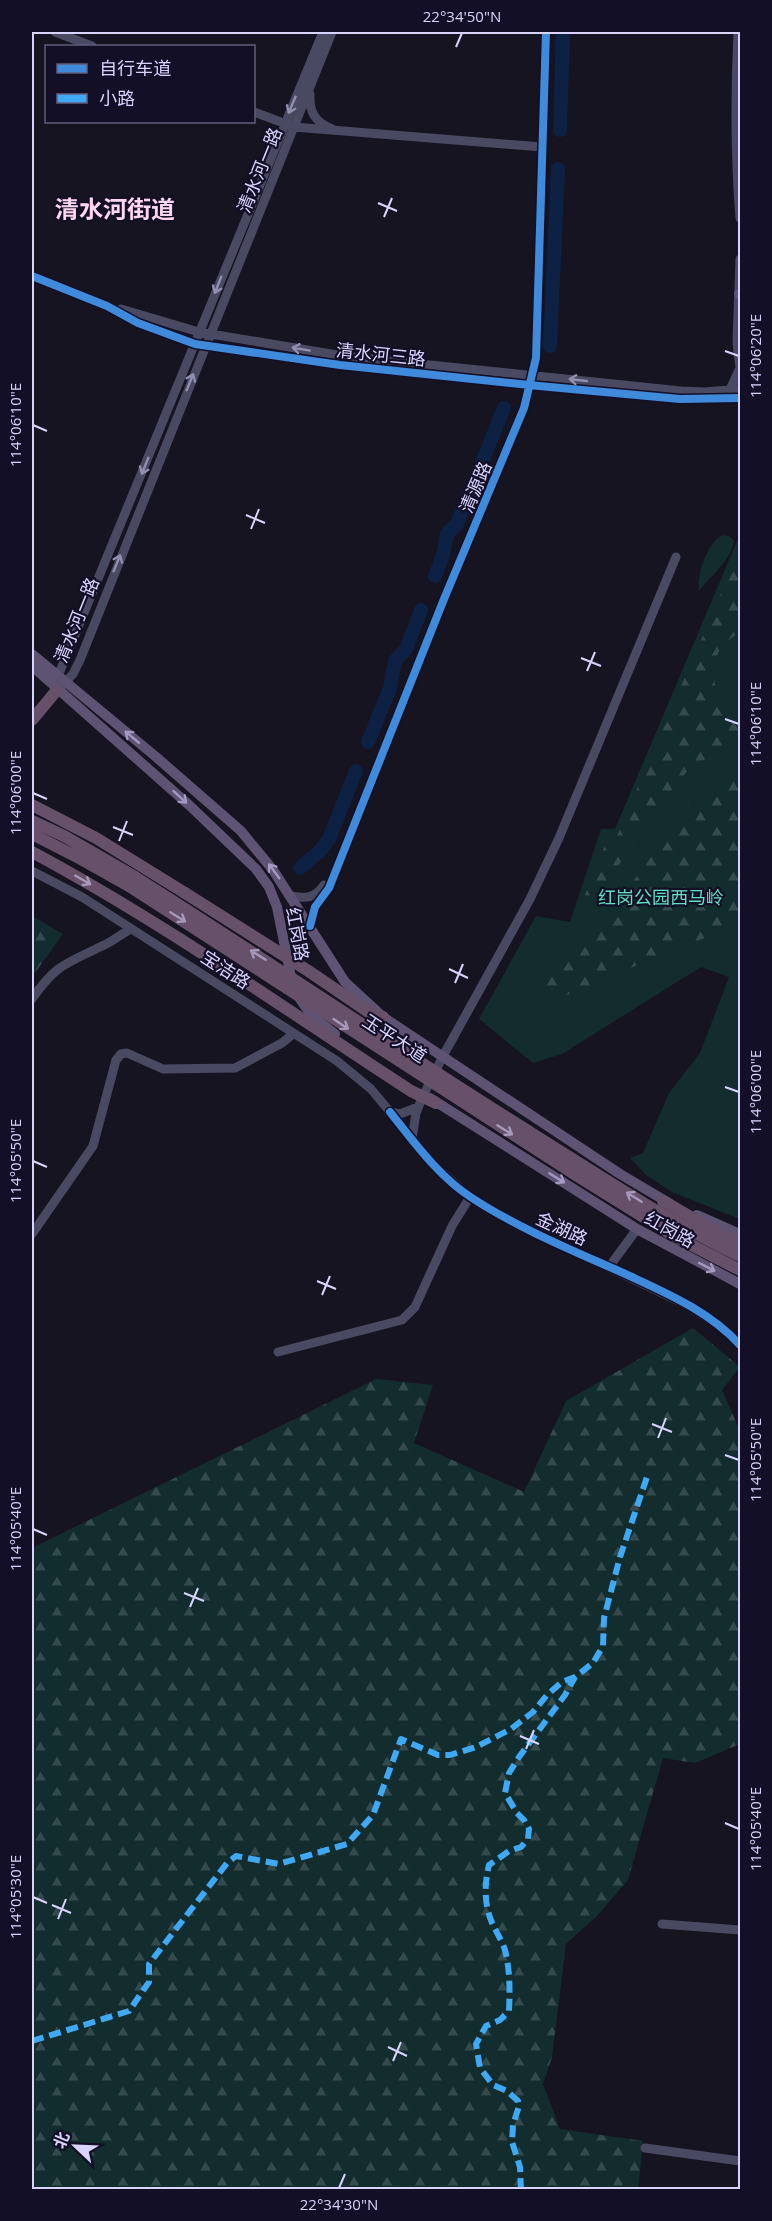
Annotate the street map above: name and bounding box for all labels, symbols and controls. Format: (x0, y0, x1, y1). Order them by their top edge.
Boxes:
text: 22°34'50"N (423, 6, 501, 26)
legend (45, 45, 255, 123)
text: 自行车道 (99, 56, 171, 80)
text: 小路 (99, 86, 135, 110)
one-way arrow (286, 95, 297, 113)
street label: 清水河一路 (231, 124, 287, 216)
district label: 清水河街道 (55, 192, 175, 225)
one-way arrow (212, 275, 223, 294)
text: 114°06'20"E (745, 314, 765, 398)
street label: 清水河三路 (335, 337, 427, 371)
one-way arrow (291, 343, 311, 354)
one-way arrow (185, 373, 196, 392)
one-way arrow (568, 374, 588, 385)
text: 114°06'10"E (5, 383, 25, 467)
one-way arrow (139, 456, 150, 474)
street label: 清源路 (453, 457, 497, 517)
one-way arrow (112, 554, 123, 573)
street label: 清水河一路 (48, 574, 104, 666)
text: 114°06'10"E (745, 682, 765, 766)
one-way arrow (124, 731, 140, 744)
text: 114°06'00"E (5, 751, 25, 835)
one-way arrow (173, 790, 188, 804)
one-way arrow (268, 863, 280, 879)
one-way arrow (74, 875, 91, 887)
park label: 红岗公园西马岭 (598, 885, 724, 909)
street label: 红岗路 (281, 905, 315, 963)
one-way arrow (169, 912, 186, 924)
street label: 宝洁路 (197, 944, 255, 994)
one-way arrow (250, 949, 267, 961)
street label: 玉平大道 (358, 1008, 432, 1068)
one-way arrow (332, 1019, 349, 1031)
text: 114°06'00"E (745, 1050, 765, 1134)
text: 114°05'50"E (5, 1119, 25, 1203)
one-way arrow (496, 1125, 513, 1137)
one-way arrow (548, 1173, 565, 1185)
one-way arrow (626, 1191, 643, 1203)
street label: 红岗路 (641, 1205, 699, 1253)
street label: 金湖路 (532, 1206, 592, 1250)
one-way arrow (697, 1262, 715, 1273)
text: 114°05'50"E (745, 1418, 765, 1502)
text: 114°05'40"E (5, 1487, 25, 1571)
text: 114°05'40"E (745, 1787, 765, 1871)
text: 114°05'30"E (5, 1855, 25, 1939)
north arrow (45, 2116, 105, 2176)
text: 北 (48, 2128, 74, 2152)
text: 22°34'30"N (300, 2194, 378, 2214)

